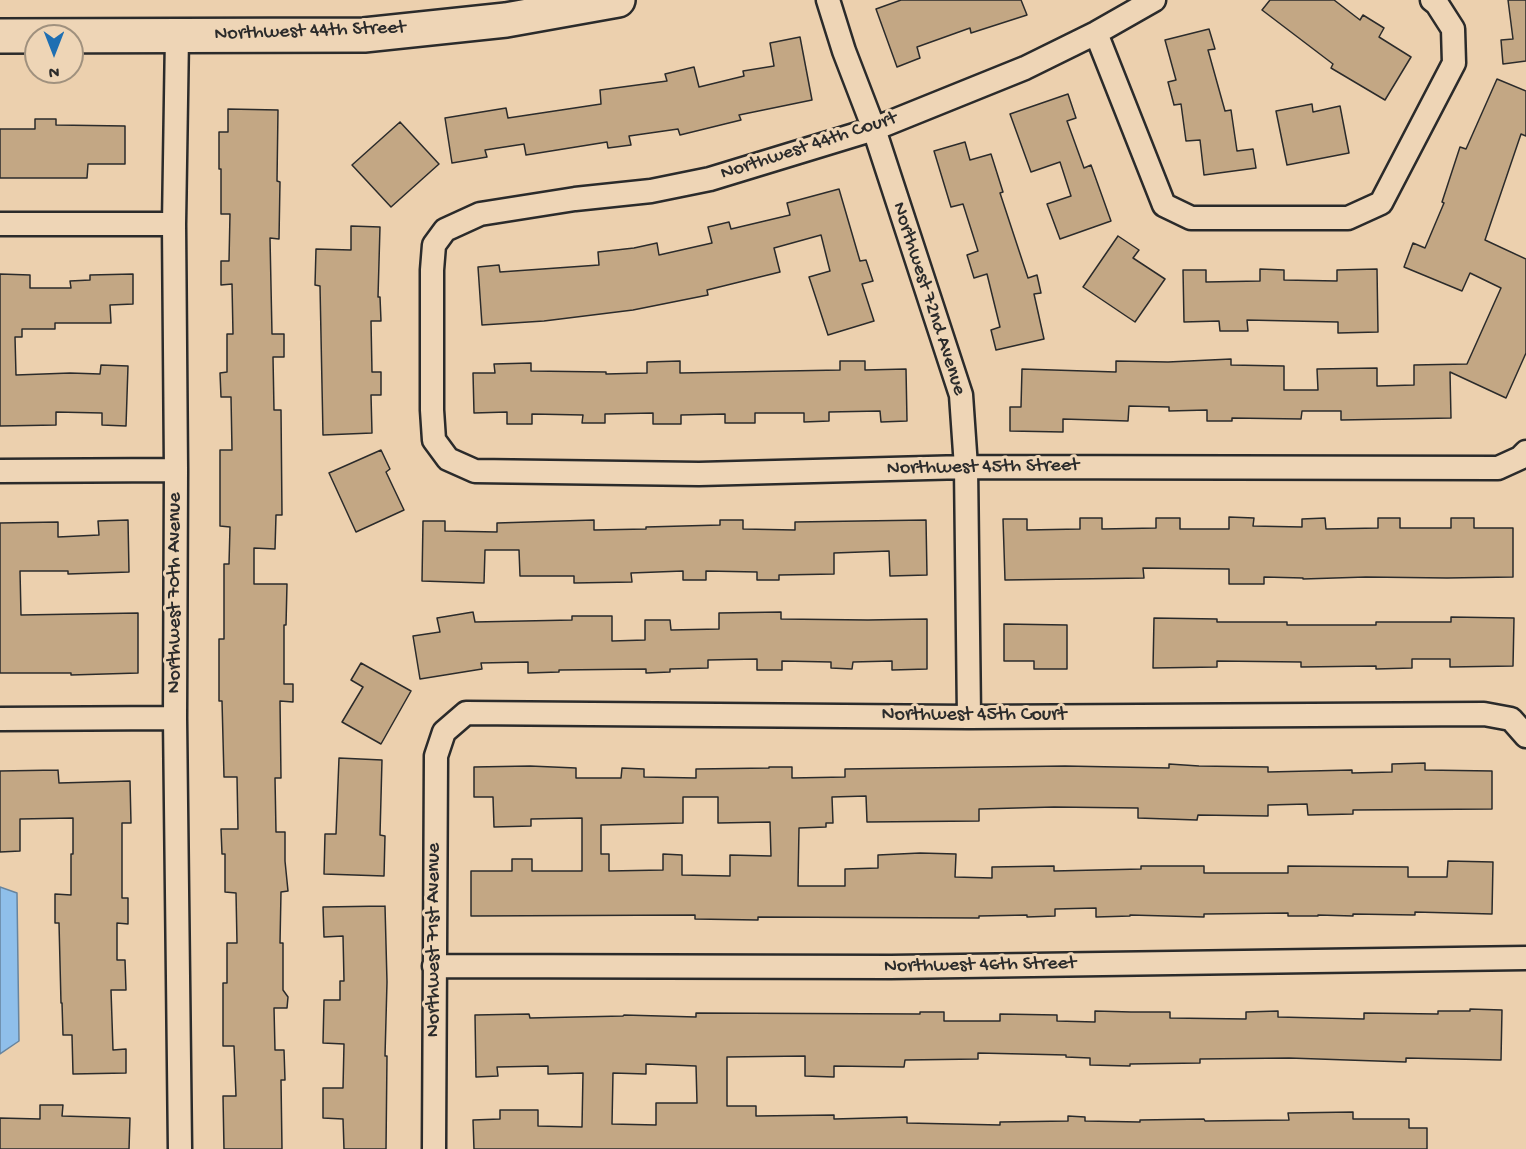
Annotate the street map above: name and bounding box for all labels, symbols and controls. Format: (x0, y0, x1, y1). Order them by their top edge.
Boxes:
street label: Northwest 44th Street (214, 17, 406, 47)
north arrow (24, 24, 84, 84)
text: N (49, 61, 59, 80)
street label: Northwest 44th Court (718, 107, 900, 187)
street label: Northwest 72nd Avenue (885, 199, 971, 399)
street label: Northwest 45th Street (887, 454, 1079, 482)
street label: Northwest 70th Avenue (164, 492, 188, 694)
street label: Northwest 45th Court (882, 704, 1066, 728)
street label: Northwest 71st Avenue (423, 843, 447, 1037)
street label: Northwest 46th Street (884, 952, 1076, 980)

